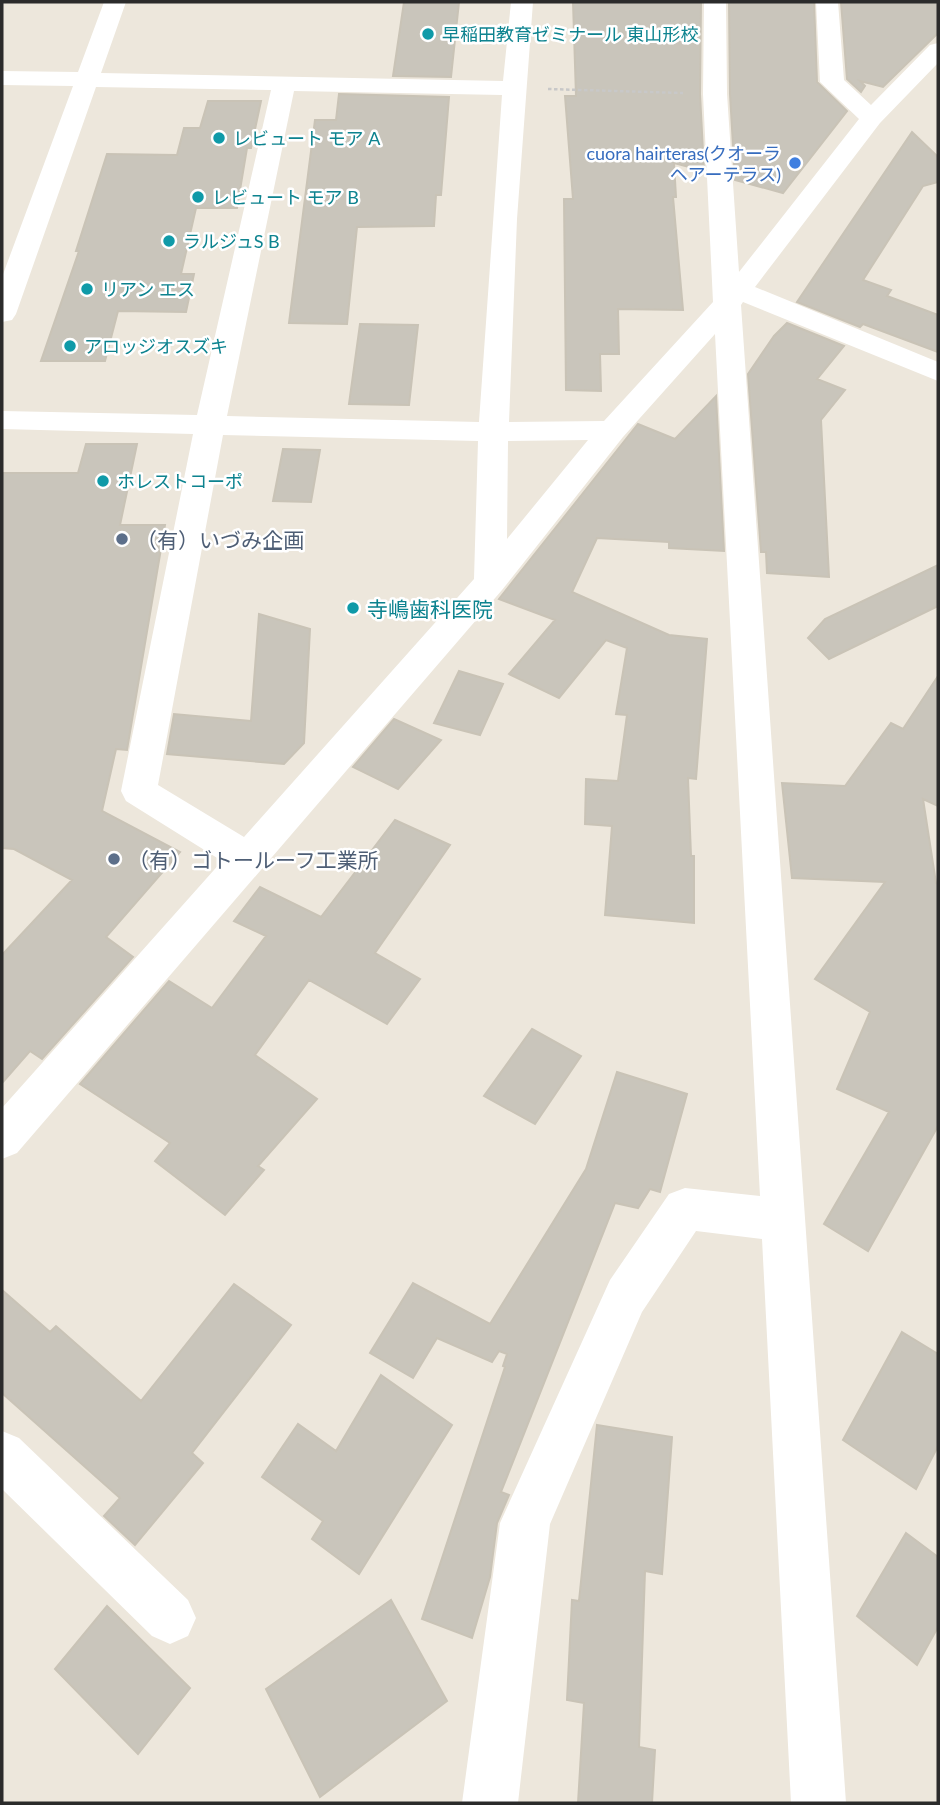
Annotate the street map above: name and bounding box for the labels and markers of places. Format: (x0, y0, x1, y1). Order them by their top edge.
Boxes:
place label: 早稲田教育ゼミナール 東山形校 (442, 23, 699, 45)
marker: 早稲田教育ゼミナール 東山形校 (420, 26, 436, 42)
place label: レビュート モア A (233, 127, 381, 149)
marker: レビュート モア A (211, 130, 227, 146)
place label: cuora hairteras(クオーラ ヘアーテラス) (586, 142, 781, 185)
marker: cuora hairteras(クオーラ ヘアーテラス) (787, 155, 803, 171)
place label: レビュート モア B (212, 186, 359, 208)
marker: レビュート モア B (190, 189, 206, 205)
place label: ラルジュS B (183, 230, 280, 252)
marker: ラルジュS B (161, 233, 177, 249)
place label: リアン エス (101, 278, 195, 300)
marker: リアン エス (79, 281, 95, 297)
place label: アロッジオスズキ (84, 335, 228, 357)
marker: アロッジオスズキ (62, 338, 78, 354)
place label: ホレストコーポ (117, 470, 243, 492)
marker: ホレストコーポ (95, 473, 111, 489)
place label: （有）いづみ企画 (136, 527, 304, 552)
marker: （有）いづみ企画 (114, 531, 130, 547)
place label: 寺嶋歯科医院 (367, 596, 493, 621)
marker: 寺嶋歯科医院 (345, 600, 361, 616)
place label: （有）ゴトールーフ工業所 (128, 847, 379, 872)
marker: （有）ゴトールーフ工業所 (106, 851, 122, 867)

